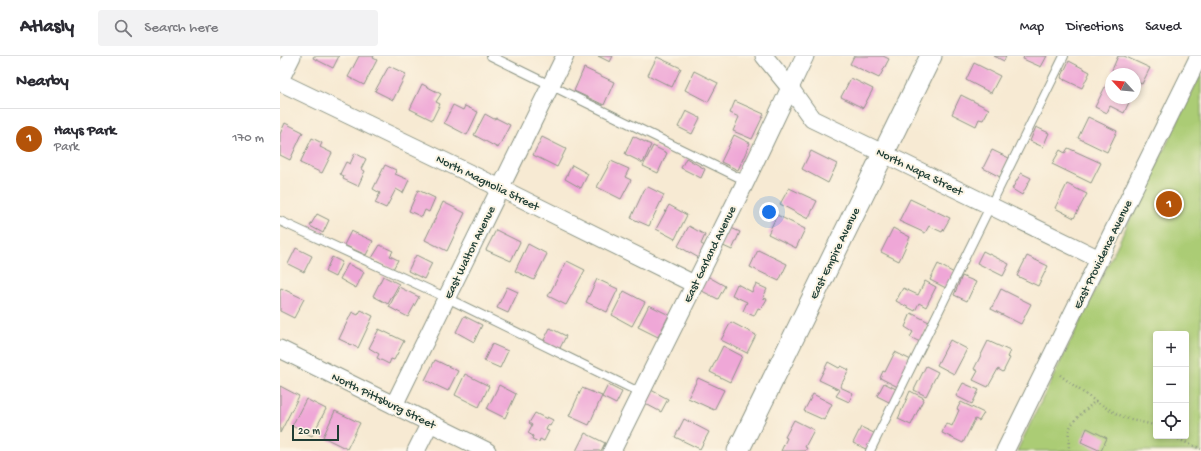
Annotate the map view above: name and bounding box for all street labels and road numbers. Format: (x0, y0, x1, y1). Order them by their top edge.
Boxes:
street label: North Napa Street (874, 146, 966, 200)
street label: North Magnolia Street (433, 153, 542, 215)
street label: East Providence Avenue (1071, 197, 1137, 312)
street label: East Walton Avenue (442, 203, 500, 302)
street label: East Garland Avenue (681, 204, 741, 305)
street label: East Empire Avenue (808, 205, 864, 302)
street label: North Pittsburg Street (329, 371, 438, 434)

